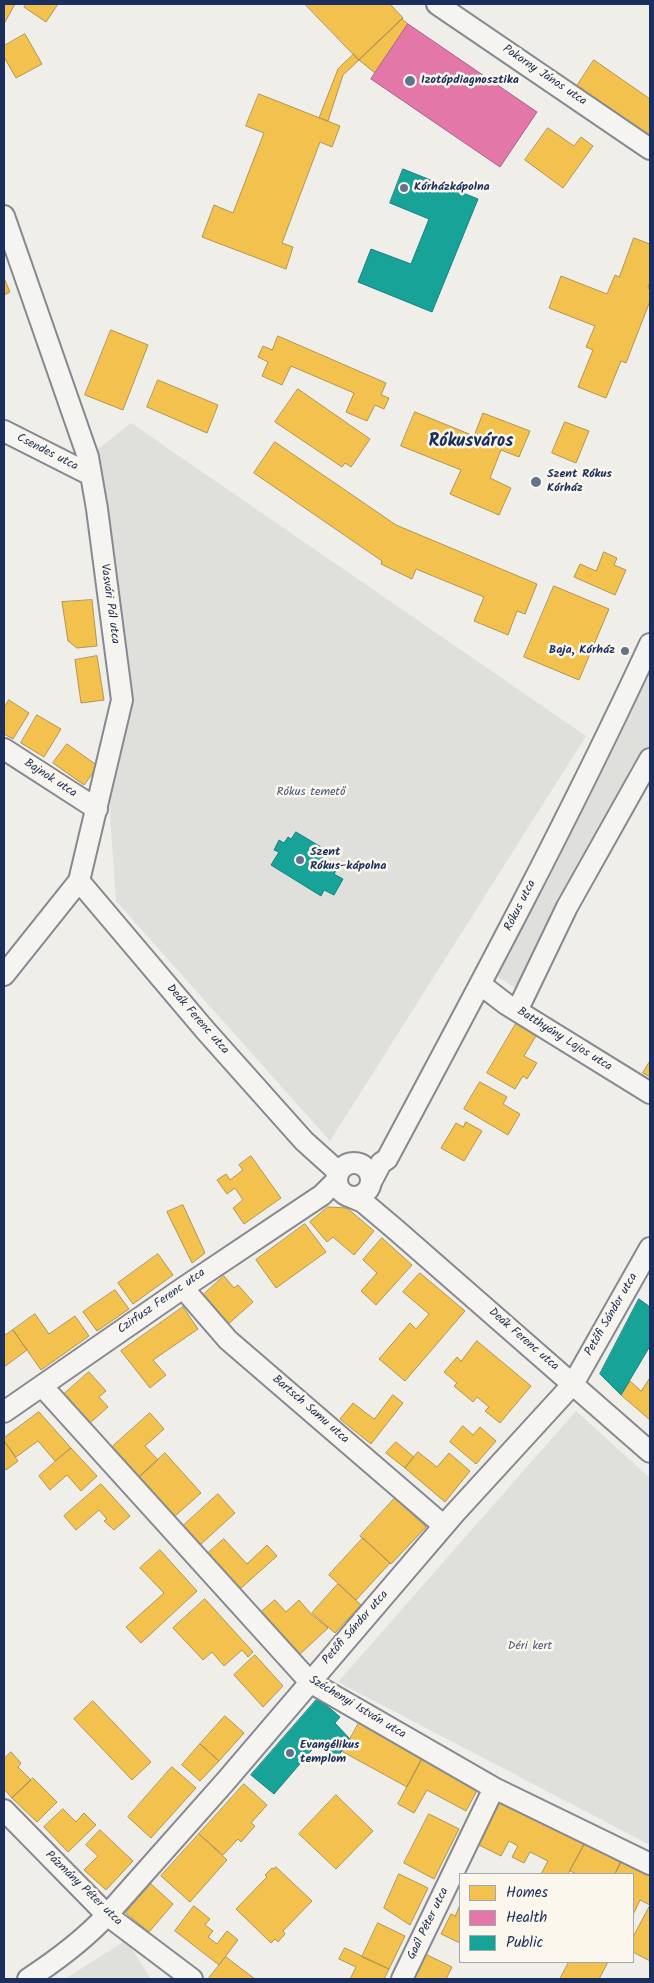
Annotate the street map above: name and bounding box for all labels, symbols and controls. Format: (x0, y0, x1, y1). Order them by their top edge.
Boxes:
street label: Pokorny János utca (499, 43, 589, 109)
marker: Izotópdiagnosztika (403, 74, 417, 88)
place label: Izotópdiagnosztika (421, 74, 519, 88)
place label: Kórházkápolna (414, 181, 490, 195)
marker: Kórházkápolna (398, 182, 410, 194)
street label: Csendes utca (14, 431, 80, 475)
district label: Rókusváros (428, 432, 514, 454)
place label: Szent Rókus Kórház (547, 468, 612, 496)
marker: Szent Rókus Kórház (529, 475, 543, 489)
street label: Vasvári Pál utca (96, 563, 122, 645)
place label: Baja, Kórház (549, 644, 615, 658)
marker: Baja, Kórház (619, 645, 631, 657)
street label: Bajnok utca (21, 757, 79, 801)
park label: Rókus temető (277, 786, 345, 800)
place label: Szent Rókus-kápolna (310, 846, 386, 874)
marker: Szent Rókus-kápolna (294, 854, 306, 866)
street label: Rókus utca (502, 878, 540, 934)
street label: Deák Ferenc utca (163, 982, 231, 1058)
street label: Batthyány Lajos utca (514, 1005, 614, 1075)
street label: Czirfusz Ferenc utca (115, 1266, 209, 1338)
street label: Petőfi Sándor utca (582, 1271, 642, 1359)
street label: Deák Ferenc utca (485, 1306, 561, 1374)
street label: Bartsch Samu utca (269, 1373, 351, 1447)
street label: Petőfi Sándor utca (320, 1588, 392, 1668)
park label: Déri kert (508, 1640, 552, 1654)
street label: Széchenyi István utca (306, 1673, 408, 1743)
place label: Evangélikus templom (300, 1739, 359, 1767)
marker: Evangélikus templom (284, 1747, 296, 1759)
street label: Pázmány Péter utca (41, 1849, 125, 1929)
legend (459, 1873, 634, 1963)
text: Homes (506, 1881, 548, 1905)
street label: Gaál Péter utca (405, 1886, 453, 1962)
text: Health (506, 1906, 547, 1930)
text: Public (506, 1931, 543, 1955)

